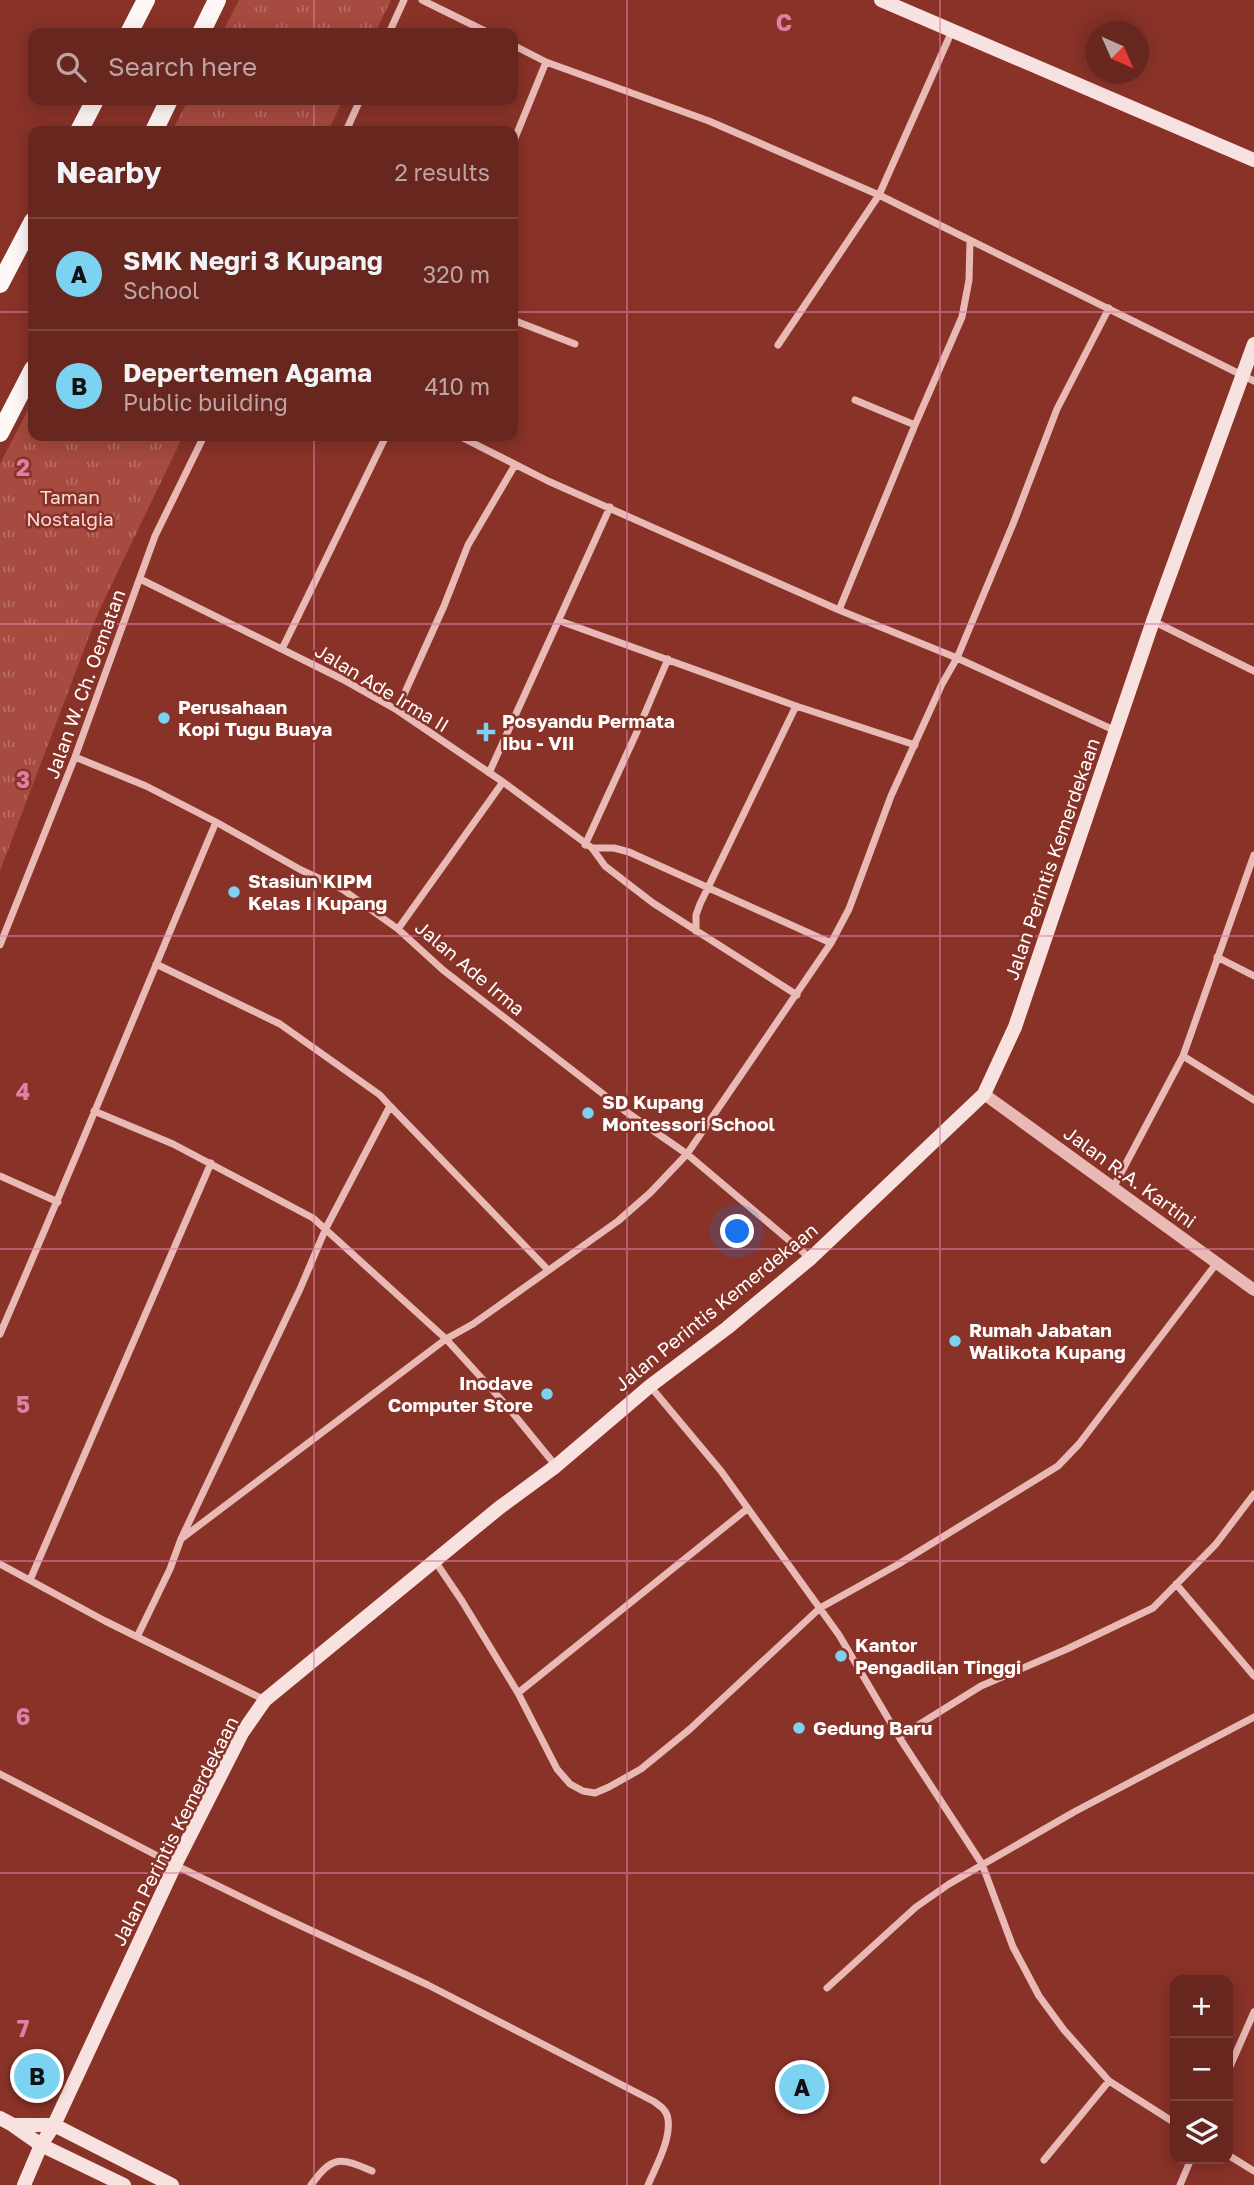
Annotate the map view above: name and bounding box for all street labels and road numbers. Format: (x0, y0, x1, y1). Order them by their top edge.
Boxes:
street label: Jalan W. Ch. Oematan (40, 586, 129, 782)
street label: Jalan Ade Irma II (311, 639, 453, 737)
street label: Jalan Perintis Kemerdekaan (999, 735, 1104, 983)
street label: Jalan Ade Irma (411, 915, 530, 1020)
street label: Jalan R.A. Kartini (1060, 1121, 1201, 1232)
street label: Jalan Perintis Kemerdekaan (610, 1218, 822, 1396)
street label: Jalan Perintis Kemerdekaan (107, 1712, 243, 1949)

